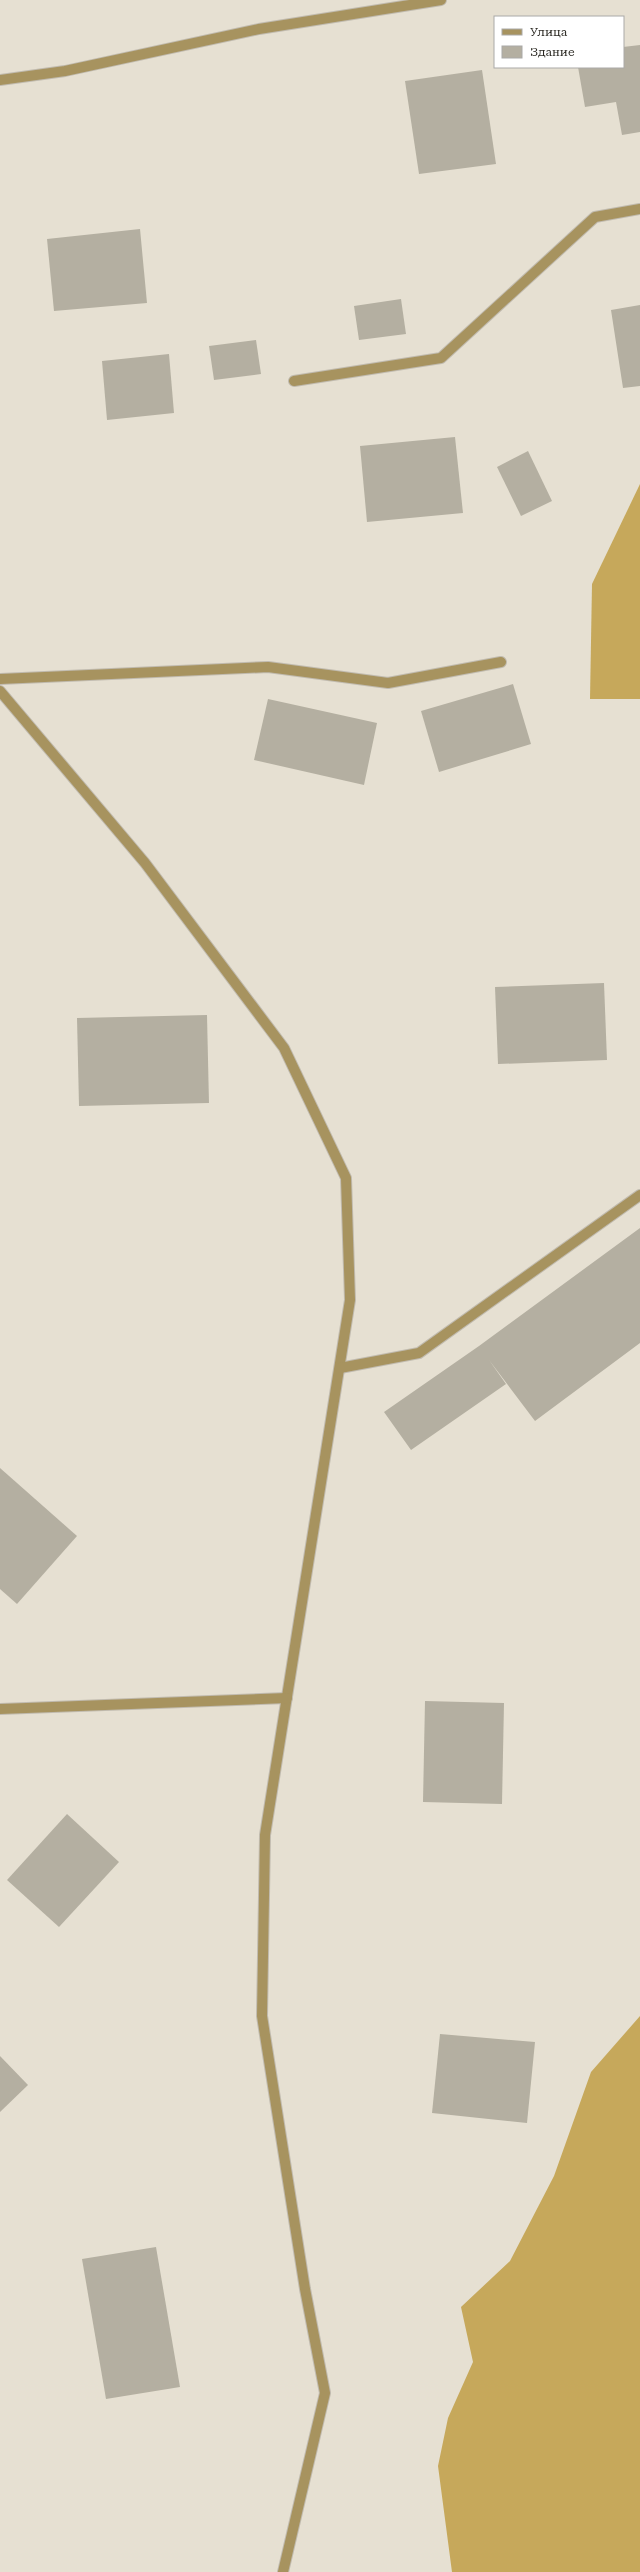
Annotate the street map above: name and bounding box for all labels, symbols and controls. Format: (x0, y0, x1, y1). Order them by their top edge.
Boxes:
legend (494, 16, 624, 68)
text: Улица (530, 25, 568, 39)
text: Здание (530, 45, 575, 59)

